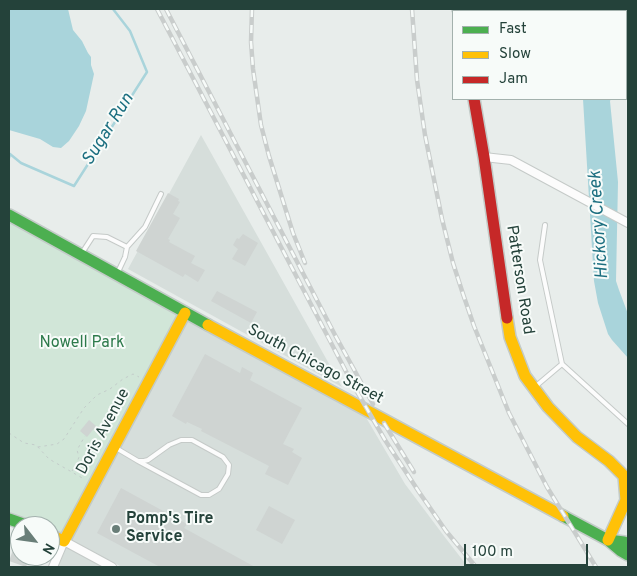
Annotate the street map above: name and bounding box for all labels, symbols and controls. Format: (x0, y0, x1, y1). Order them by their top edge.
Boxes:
legend (452, 10, 627, 100)
text: Fast (499, 20, 527, 39)
text: Slow (499, 45, 531, 64)
text: Jam (499, 70, 528, 89)
water label: Sugar Run (78, 90, 140, 170)
water label: Hickory Creek (585, 170, 615, 280)
street label: Patterson Road (501, 224, 537, 336)
street label: South Chicago Street (244, 321, 386, 409)
park label: Nowell Park (39, 334, 125, 354)
street label: Doris Avenue (73, 386, 135, 478)
place label: Pomp's Tire Service (126, 510, 213, 548)
north arrow (10, 516, 60, 566)
marker: Pomp's Tire Service (110, 523, 122, 535)
scale bar (467, 534, 591, 566)
text: N (38, 540, 57, 557)
text: 100 m (472, 543, 513, 562)

